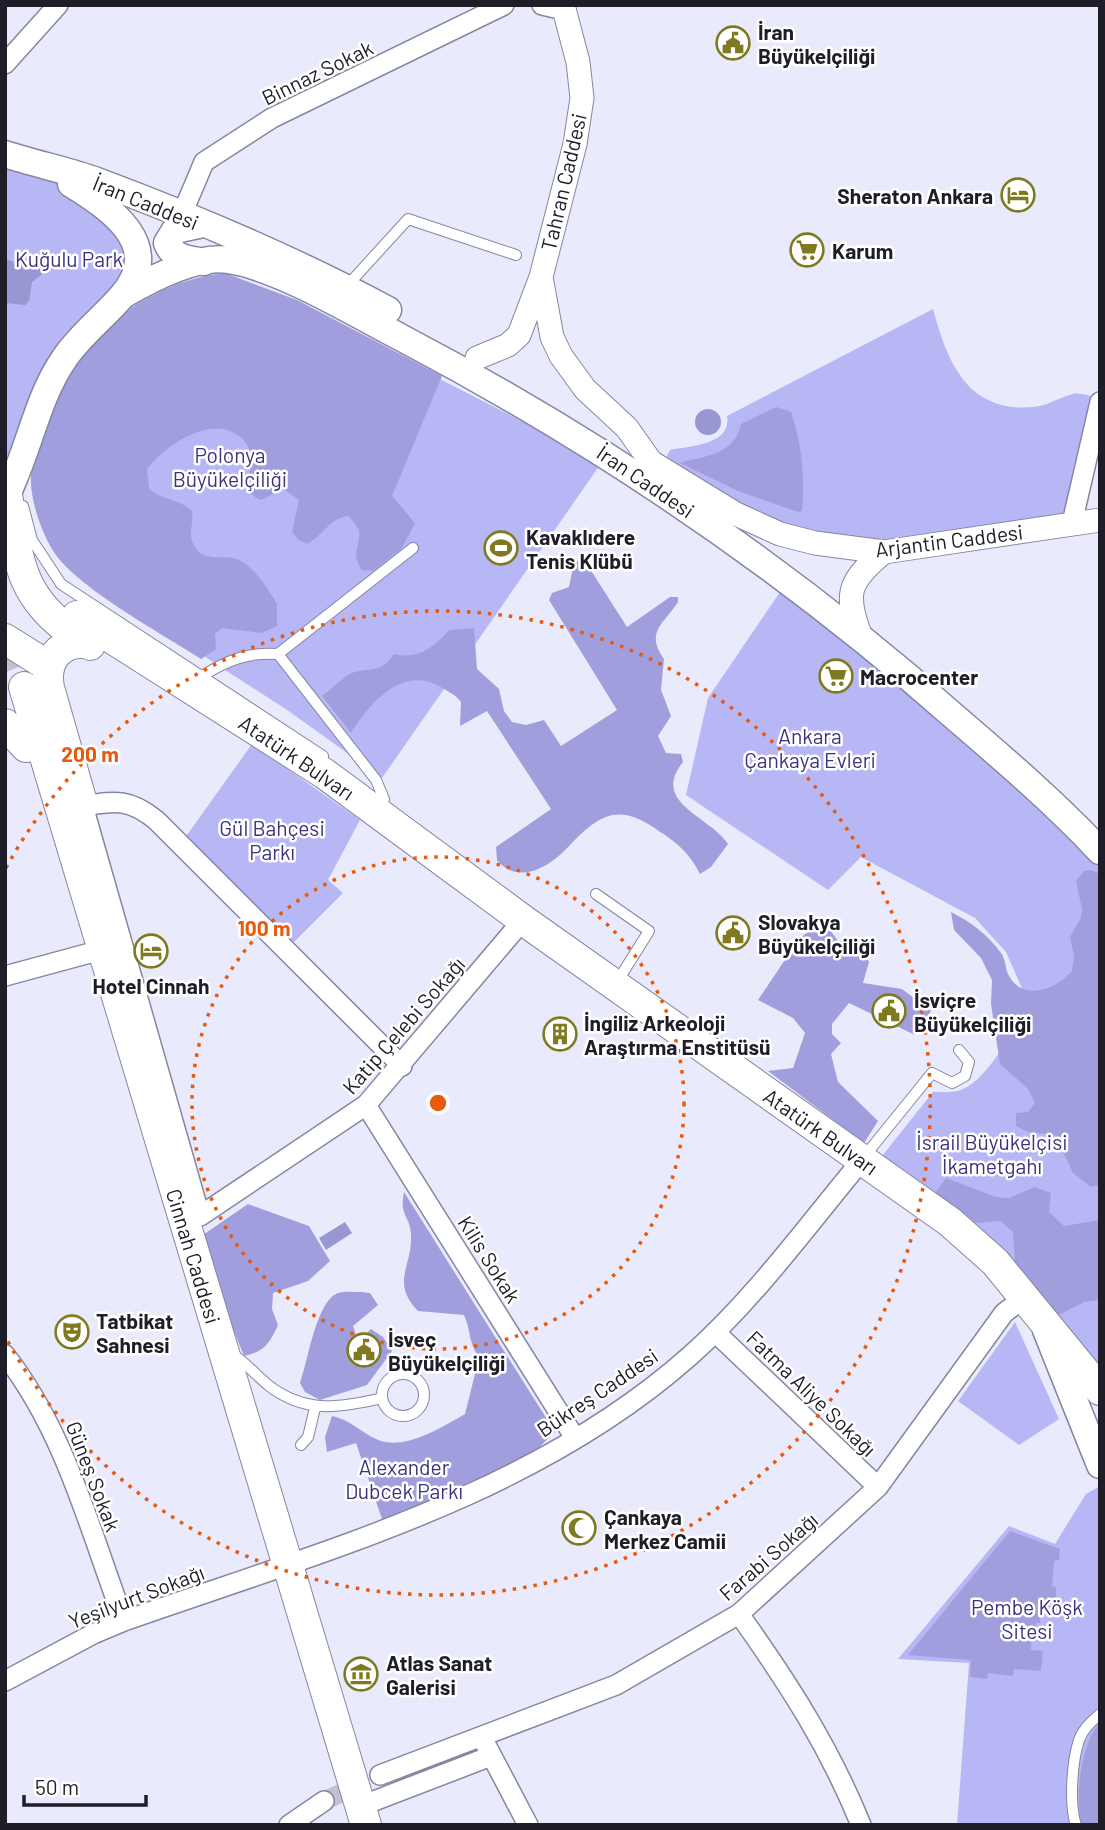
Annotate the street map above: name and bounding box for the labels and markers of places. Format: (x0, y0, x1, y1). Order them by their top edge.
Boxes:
place label: İran Büyükelçiliği (758, 19, 875, 68)
public building icon: İran Büyükelçiliği (714, 24, 752, 62)
hotel icon: Sheraton Ankara (999, 176, 1037, 214)
place label: Sheraton Ankara (837, 183, 993, 208)
supermarket icon: Karum (788, 231, 826, 269)
place label: Karum (832, 238, 893, 263)
place label: Kavaklıdere Tenis Klübü (526, 524, 635, 573)
sports icon: Kavaklıdere Tenis Klübü (482, 529, 520, 567)
supermarket icon: Macrocenter (817, 657, 855, 695)
place label: Macrocenter (860, 664, 978, 689)
place label: Slovakya Büyükelçiliği (758, 909, 875, 958)
public building icon: Slovakya Büyükelçiliği (714, 914, 752, 952)
hotel icon: Hotel Cinnah (132, 932, 170, 970)
place label: Hotel Cinnah (93, 973, 209, 998)
place label: İsviçre Büyükelçiliği (914, 987, 1031, 1036)
public building icon: İsviçre Büyükelçiliği (870, 992, 908, 1030)
place label: İngiliz Arkeoloji Araştırma Enstitüsü (584, 1010, 771, 1059)
building icon: İngiliz Arkeoloji Araştırma Enstitüsü (541, 1015, 579, 1053)
centre of rings (426, 1091, 450, 1115)
place label: Tatbikat Sahnesi (96, 1308, 173, 1357)
theatre icon: Tatbikat Sahnesi (53, 1313, 91, 1351)
place label: İsveç Büyükelçiliği (388, 1326, 505, 1375)
public building icon: İsveç Büyükelçiliği (345, 1331, 383, 1369)
place label: Çankaya Merkez Camii (604, 1504, 726, 1553)
mosque icon: Çankaya Merkez Camii (560, 1509, 598, 1547)
place label: Atlas Sanat Galerisi (386, 1650, 492, 1699)
museum icon: Atlas Sanat Galerisi (342, 1655, 380, 1693)

